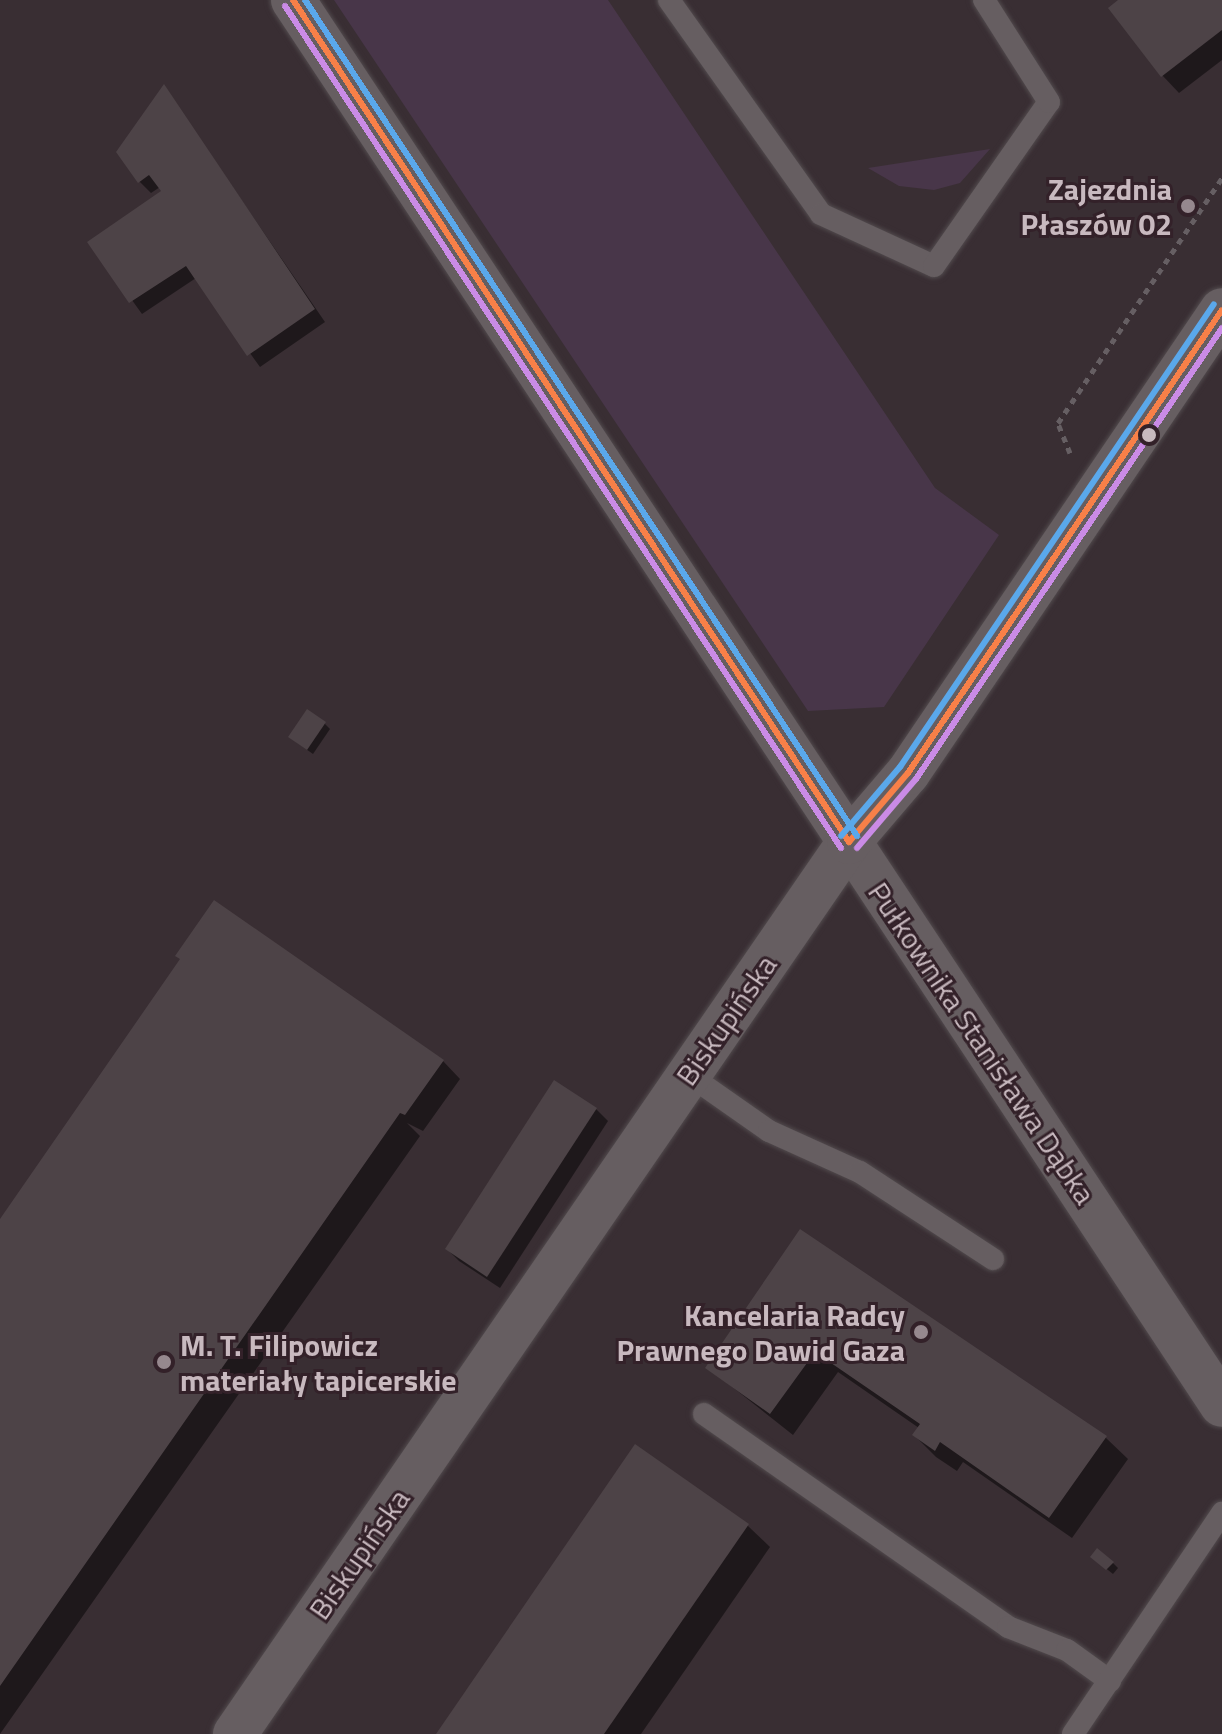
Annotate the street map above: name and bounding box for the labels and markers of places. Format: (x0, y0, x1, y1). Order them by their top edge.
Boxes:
place label: Zajezdnia Płaszów 02 (1020, 171, 1172, 242)
marker: Zajezdnia Płaszów 02 (1179, 197, 1197, 215)
unlabelled marker (1141, 427, 1157, 443)
place label: Kancelaria Radcy Prawnego Dawid Gaza (616, 1297, 905, 1368)
marker: Kancelaria Radcy Prawnego Dawid Gaza (912, 1323, 930, 1341)
place label: M. T. Filipowicz materiały tapicerskie (180, 1327, 457, 1398)
marker: M. T. Filipowicz materiały tapicerskie (155, 1353, 173, 1371)

